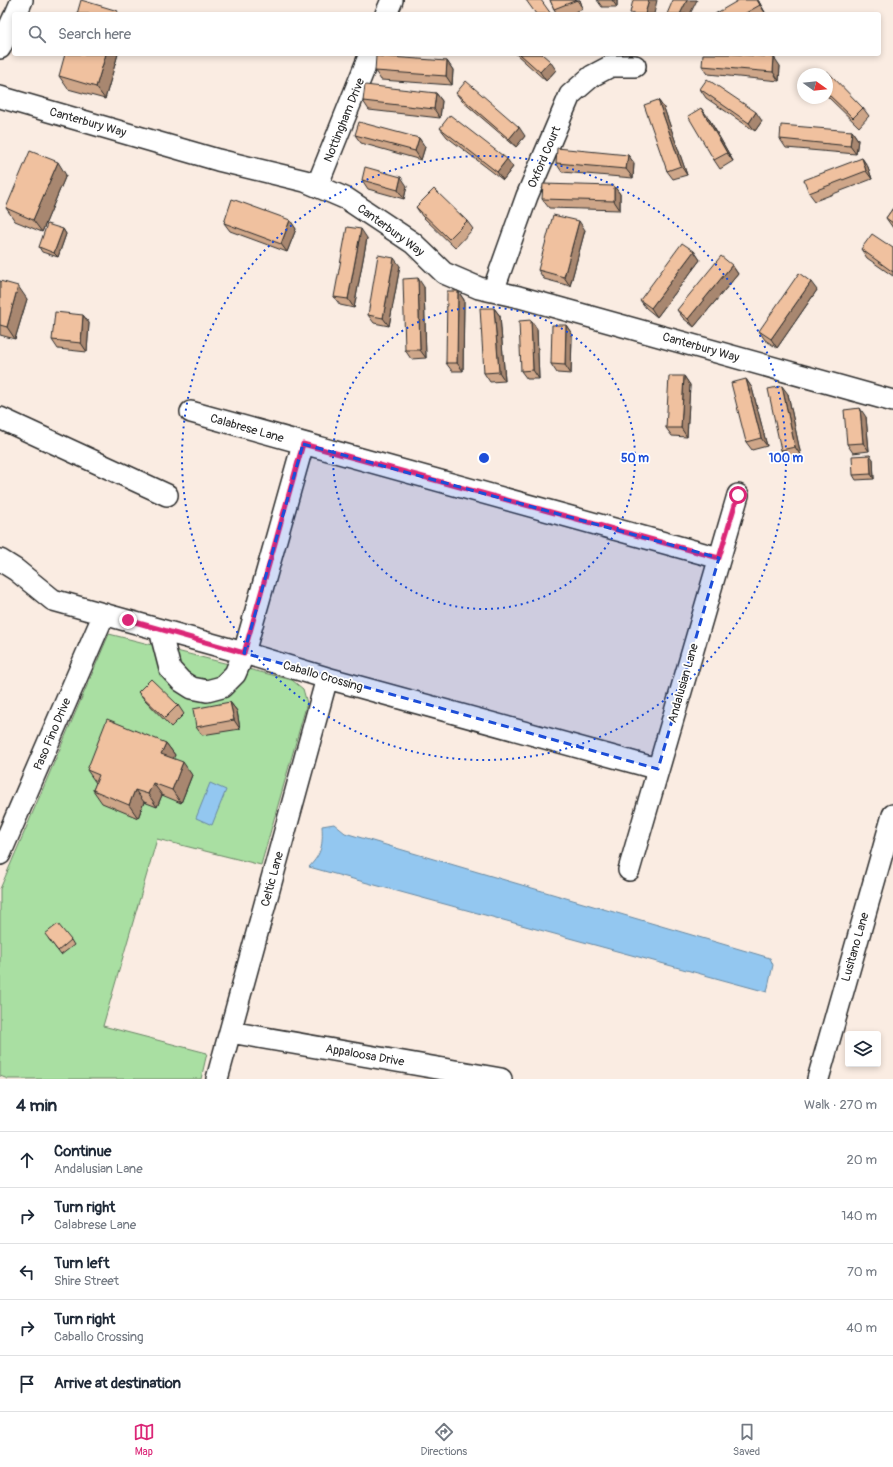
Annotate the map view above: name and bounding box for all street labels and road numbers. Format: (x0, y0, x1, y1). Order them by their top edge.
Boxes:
street label: Nottingham Drive (321, 76, 368, 164)
street label: Canterbury Way (48, 104, 128, 141)
street label: Oxford Court (525, 124, 564, 190)
street label: Canterbury Way (354, 201, 427, 260)
street label: Canterbury Way (661, 329, 741, 366)
street label: Calabrese Lane (208, 411, 285, 446)
street label: Andalusian Lane (665, 642, 702, 724)
street label: Caballo Crossing (281, 658, 365, 695)
street label: Paso Fino Drive (30, 696, 74, 773)
street label: Celtic Lane (258, 850, 287, 908)
street label: Lusitano Lane (838, 911, 873, 983)
street label: Appaloosa Drive (324, 1041, 405, 1070)

